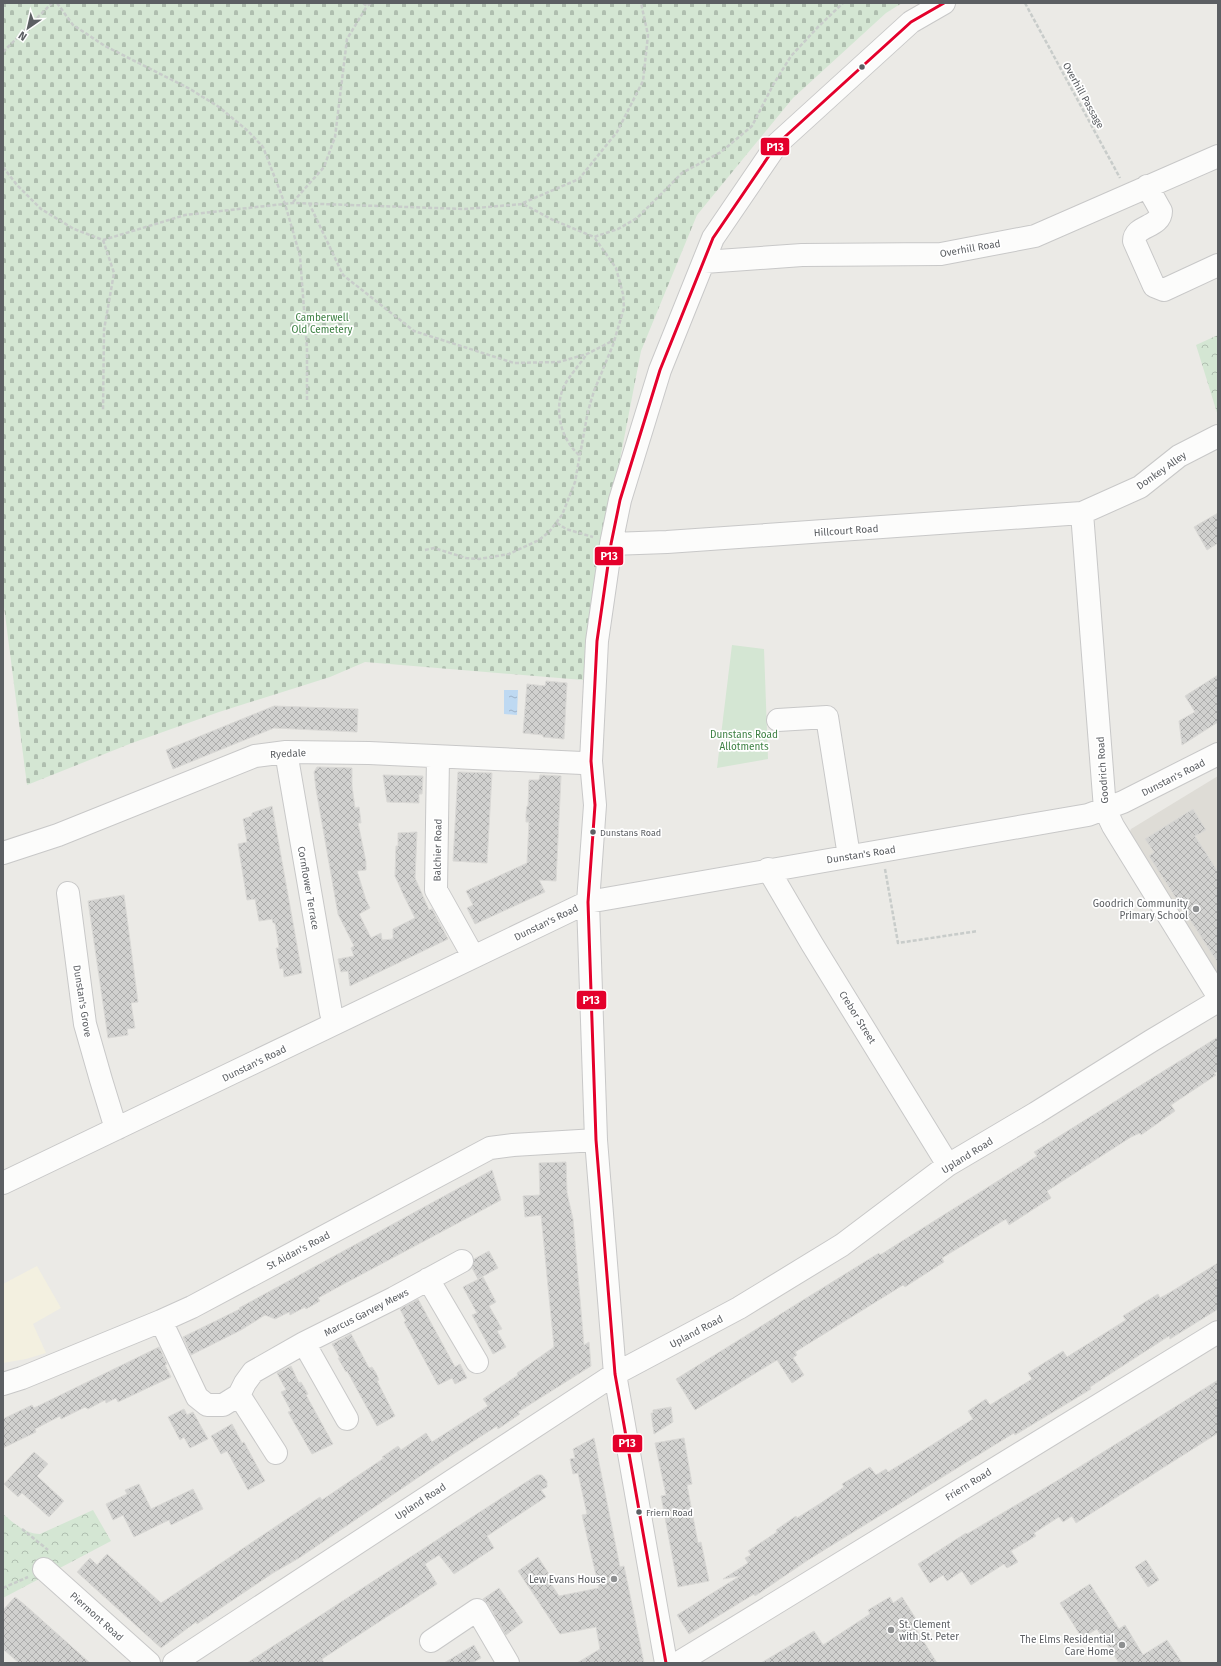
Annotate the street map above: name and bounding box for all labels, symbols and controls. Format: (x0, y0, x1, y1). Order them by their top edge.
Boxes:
north arrow (8, 8, 48, 48)
text: N (16, 28, 29, 43)
street label: Overhill Passage (1060, 60, 1106, 131)
unlabelled marker (857, 62, 867, 72)
line badge: P13 (760, 137, 790, 156)
text: P13 (766, 141, 784, 154)
street label: Overhill Road (939, 238, 1001, 260)
park label: Camberwell Old Cemetery (292, 312, 353, 336)
street label: Donkey Alley (1134, 449, 1189, 492)
street label: Hillcourt Road (813, 523, 879, 539)
line badge: P13 (594, 546, 624, 566)
text: P13 (600, 550, 618, 563)
park label: Dunstans Road Allotments (710, 729, 778, 753)
street label: Goodrich Road (1095, 736, 1111, 804)
street label: Ryedale (270, 747, 306, 761)
street label: Dunstan's Road (1140, 757, 1207, 799)
street label: Balchier Road (431, 819, 445, 882)
marker: Dunstans Road (588, 827, 598, 837)
place label: Dunstans Road (600, 828, 661, 838)
street label: Dunstan's Road (826, 844, 897, 866)
street label: Cornflower Terrace (295, 845, 321, 931)
place label: Goodrich Community Primary School (1093, 898, 1188, 922)
street label: Dunstan's Road (512, 902, 581, 944)
marker: Goodrich Community Primary School (1191, 904, 1201, 914)
street label: Dunstan's Grove (70, 964, 94, 1038)
street label: Crebor Street (836, 989, 878, 1046)
line badge: P13 (576, 990, 607, 1010)
text: P13 (582, 994, 600, 1007)
street label: Dunstan's Road (220, 1043, 289, 1085)
street label: Upland Road (940, 1135, 995, 1176)
street label: St Aidan's Road (265, 1229, 332, 1273)
street label: Marcus Garvey Mews (322, 1286, 411, 1339)
street label: Upland Road (668, 1313, 725, 1351)
line badge: P13 (612, 1434, 643, 1453)
text: P13 (618, 1437, 636, 1450)
street label: Friern Road (943, 1466, 994, 1504)
street label: Upland Road (393, 1481, 448, 1523)
marker: Friern Road (634, 1507, 644, 1517)
place label: Friern Road (646, 1508, 693, 1518)
place label: Lew Evans House (529, 1574, 606, 1586)
marker: Lew Evans House (609, 1574, 619, 1584)
street label: Piermont Road (67, 1590, 125, 1644)
place label: St. Clement with St. Peter (899, 1619, 959, 1643)
marker: St. Clement with St. Peter (886, 1625, 896, 1635)
place label: The Elms Residential Care Home (1020, 1634, 1114, 1658)
marker: The Elms Residential Care Home (1117, 1640, 1127, 1650)

